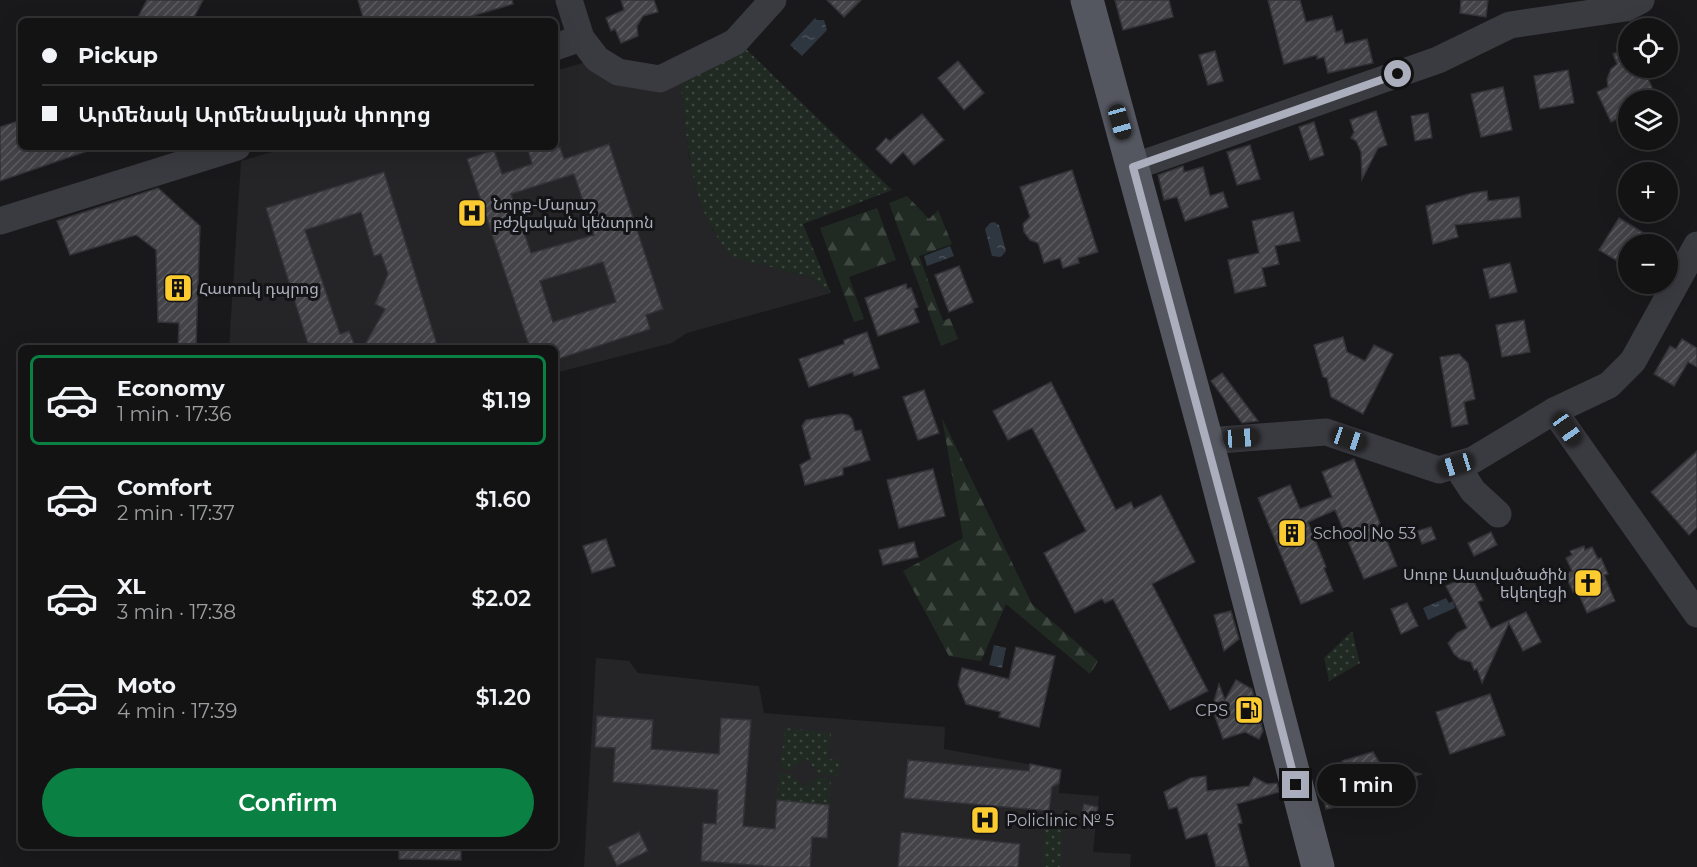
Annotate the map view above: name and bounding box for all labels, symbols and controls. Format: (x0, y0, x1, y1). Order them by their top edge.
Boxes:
map controls (1618, 18, 1678, 294)
button: locate (1618, 18, 1678, 78)
text: Pickup (78, 42, 158, 69)
route start (1384, 60, 1411, 87)
button: layers (1618, 90, 1678, 150)
text: Արմենակ Արմենակյան փողոց (78, 101, 431, 128)
car (1106, 102, 1134, 142)
button: + (1618, 162, 1678, 222)
place label: Նորք-Մարաշ բժշկական կենտրոն (493, 195, 654, 232)
hospital icon: Նորք-Մարաշ բժշկական կենտրոն (456, 197, 488, 229)
button: − (1618, 234, 1678, 294)
building icon: Հատուկ դպրոց (162, 272, 194, 304)
place label: Հատուկ դպրոց (199, 279, 319, 298)
icon: car (45, 373, 99, 427)
text: Economy (117, 375, 225, 402)
text: $1.19 (482, 387, 531, 414)
text: 1 min · 17:36 (117, 402, 231, 426)
car (1549, 409, 1585, 449)
car (1329, 425, 1369, 453)
car (1222, 428, 1260, 448)
car (1436, 451, 1476, 479)
icon: car (45, 472, 99, 526)
text: Comfort (117, 474, 212, 501)
text: $1.60 (475, 486, 531, 513)
text: 2 min · 17:37 (117, 501, 235, 525)
building icon: School No 53 (1276, 517, 1308, 549)
place label: School No 53 (1313, 524, 1416, 543)
place label: Սուրբ Աստվածածին եկեղեցի (1403, 565, 1567, 602)
church icon: Սուրբ Աստվածածին եկեղեցի (1572, 567, 1604, 599)
icon: car (45, 571, 99, 625)
text: XL (117, 573, 146, 600)
text: $2.02 (471, 585, 531, 612)
text: 3 min · 17:38 (117, 600, 236, 624)
icon: car (45, 670, 99, 724)
text: Moto (117, 672, 176, 699)
text: $1.20 (476, 684, 531, 711)
fuel station icon: CPS (1233, 694, 1265, 726)
text: 4 min · 17:39 (117, 699, 237, 723)
place label: CPS (1195, 701, 1228, 720)
callout: 1 min (1317, 764, 1416, 806)
button: Confirm (42, 768, 534, 837)
route end (1282, 771, 1309, 798)
text: 1 min (1340, 773, 1393, 797)
hospital icon: Policlinic № 5 (969, 804, 1001, 836)
place label: Policlinic № 5 (1006, 811, 1114, 830)

